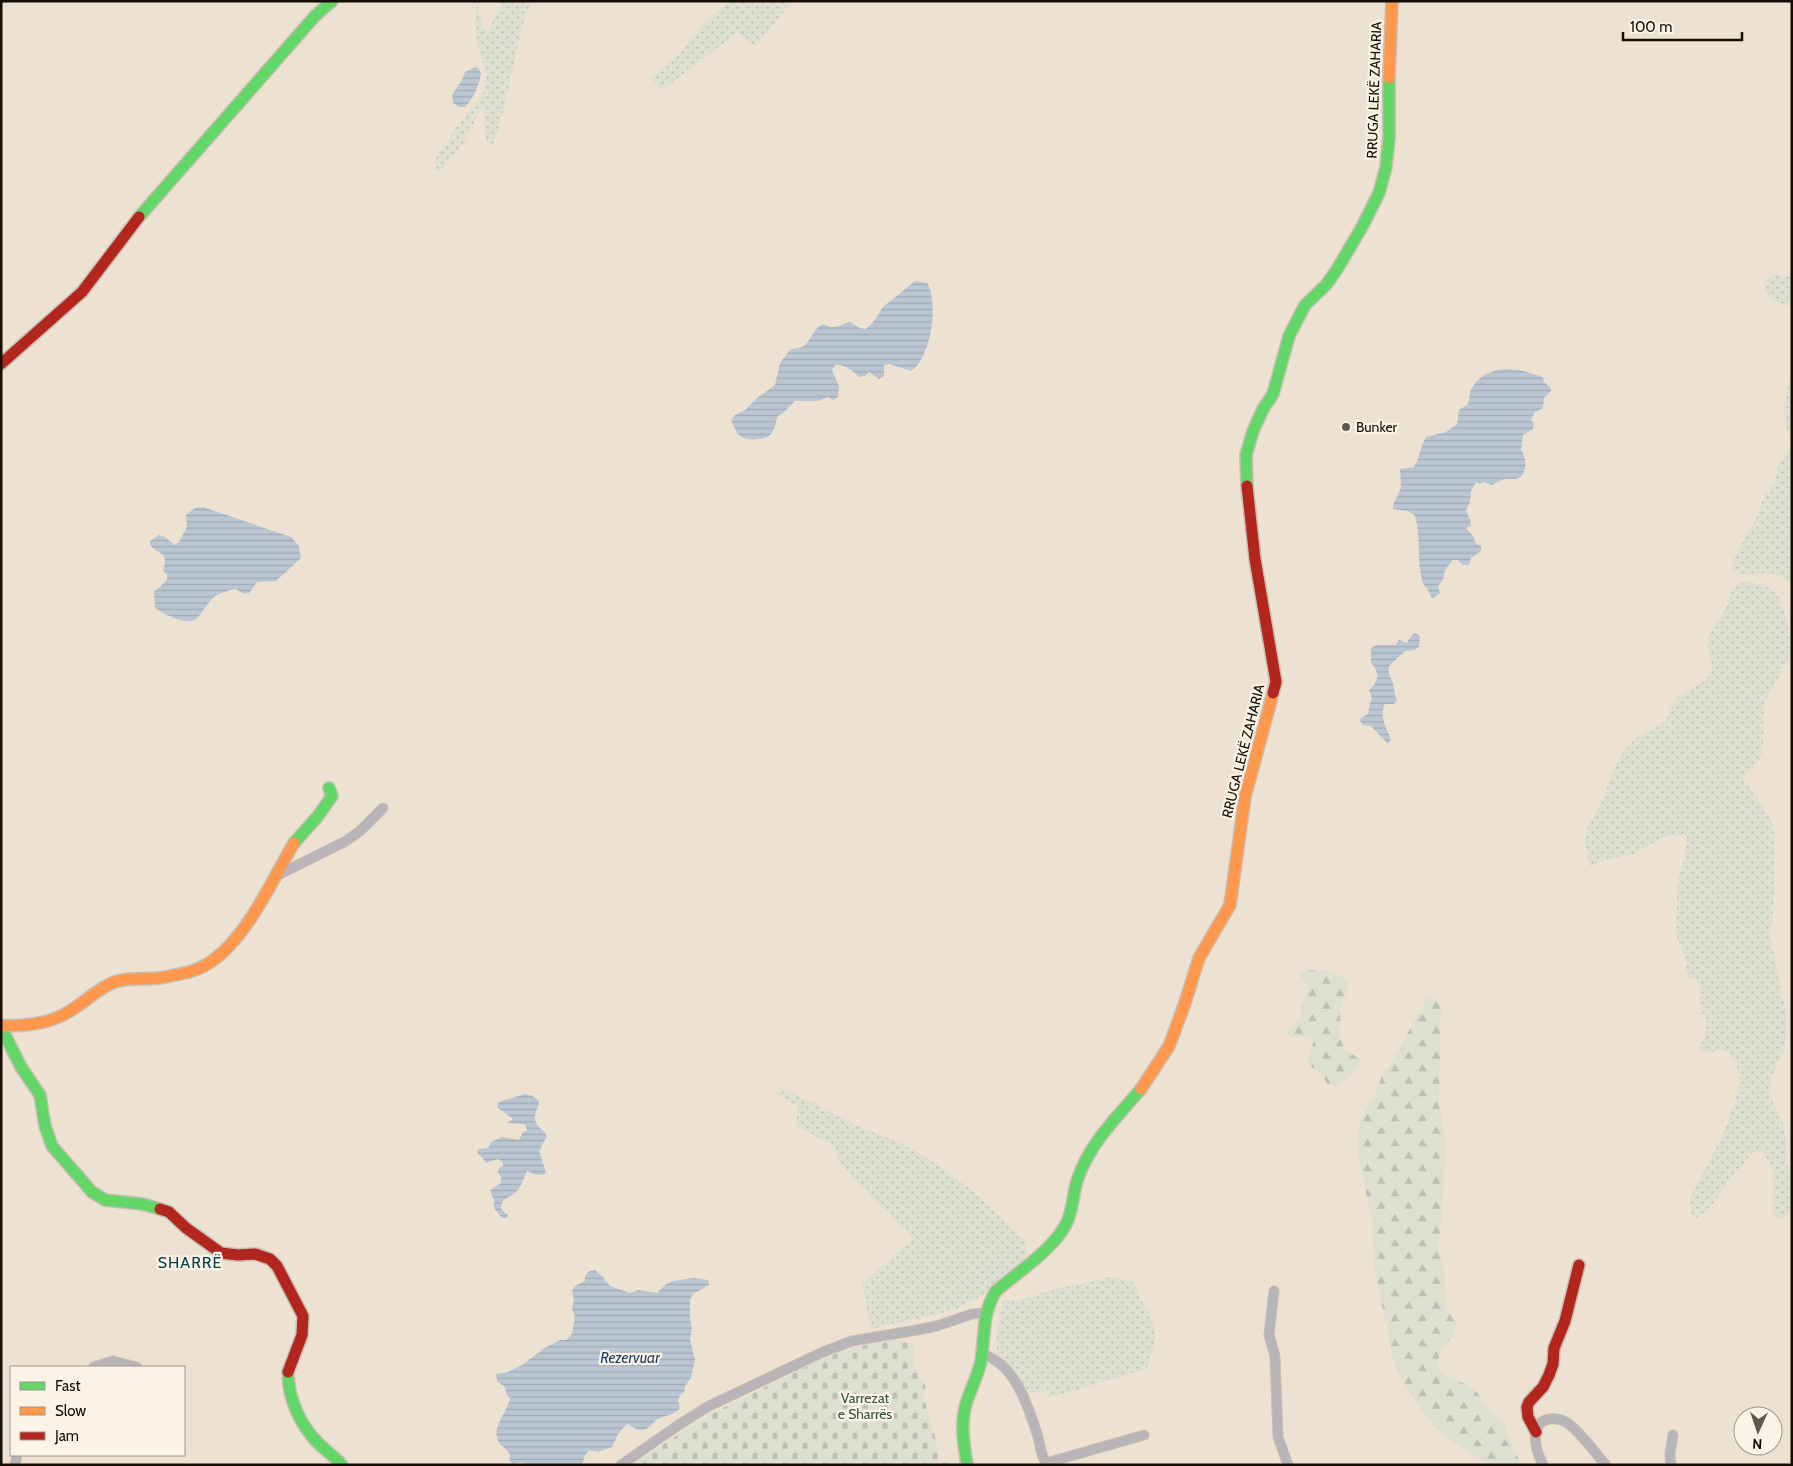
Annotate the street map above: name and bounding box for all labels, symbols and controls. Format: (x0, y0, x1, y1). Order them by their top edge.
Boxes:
scale bar (1623, 10, 1742, 42)
text: 100 m (1630, 18, 1672, 36)
street label: RRUGA LEKË ZAHARIA (1363, 21, 1385, 159)
place label: Bunker (1356, 418, 1398, 436)
marker: Bunker (1340, 421, 1352, 433)
street label: RRUGA LEKË ZAHARIA (1218, 682, 1268, 820)
district label: SHARRË (158, 1253, 222, 1272)
water label: Rezervuar (600, 1349, 661, 1367)
legend (10, 1366, 185, 1456)
text: Fast (55, 1377, 80, 1395)
park label: Varrezat e Sharrës (838, 1389, 892, 1423)
text: Slow (55, 1402, 86, 1420)
north arrow (1733, 1406, 1783, 1456)
text: Jam (54, 1427, 79, 1445)
text: N (1752, 1435, 1763, 1453)

